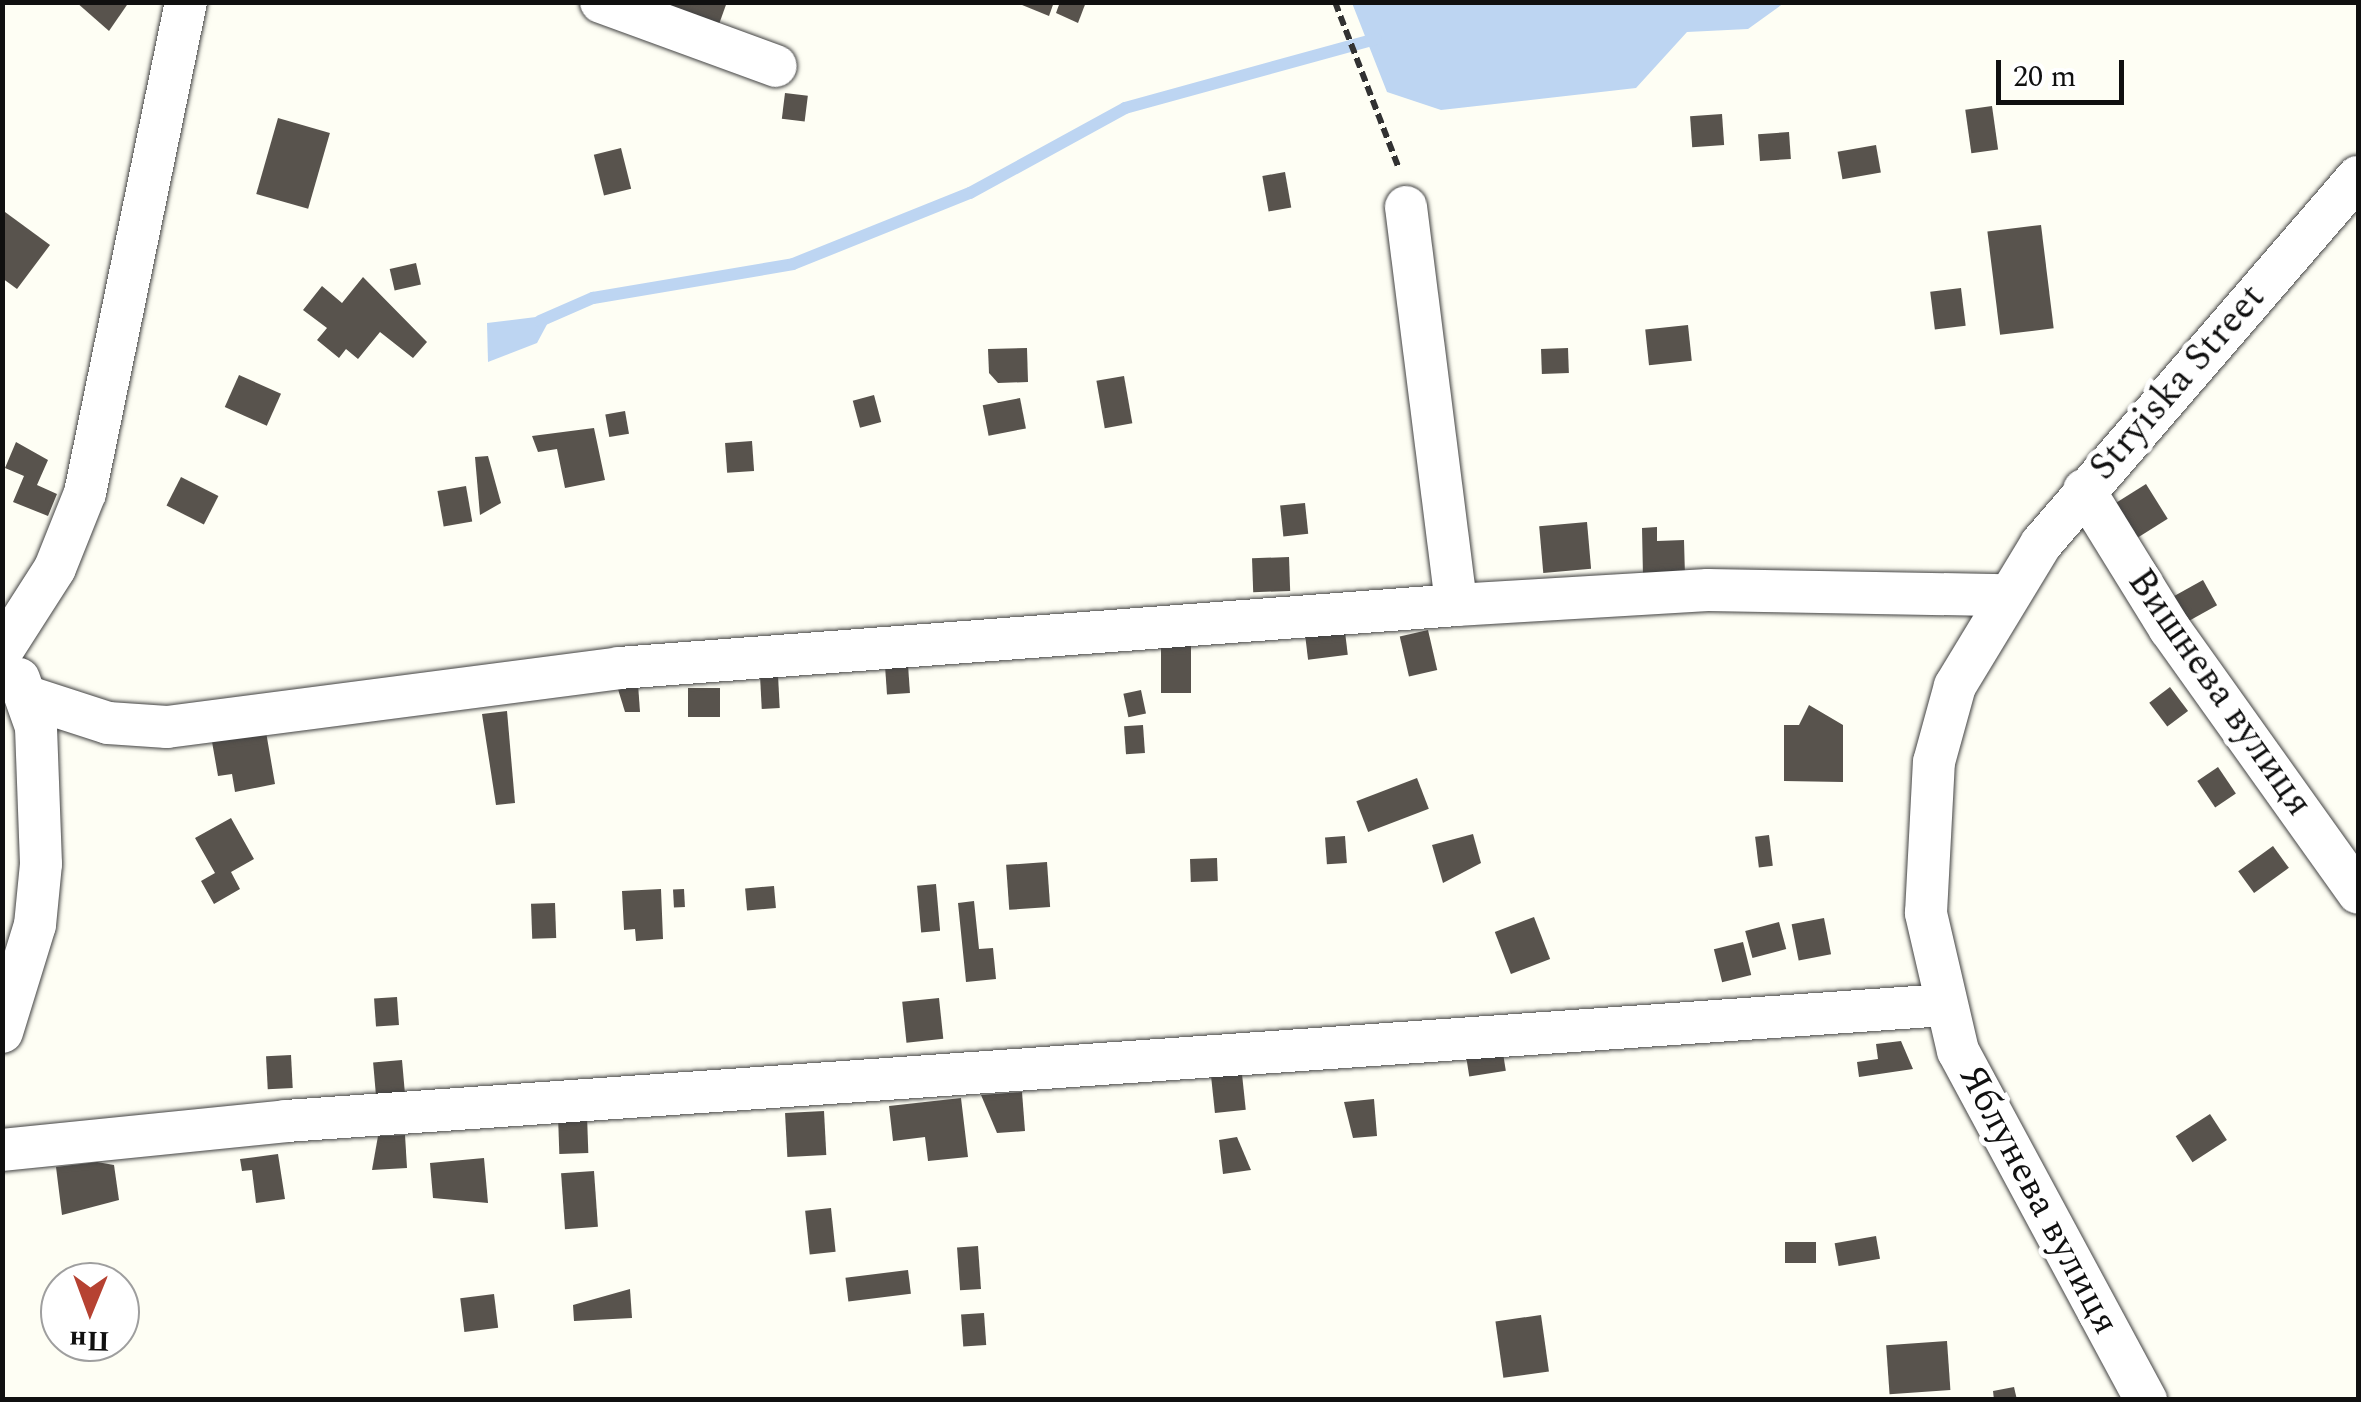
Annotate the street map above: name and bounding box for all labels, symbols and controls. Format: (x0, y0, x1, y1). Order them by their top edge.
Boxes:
scale bar (2001, 40, 2128, 102)
text: 20 m (2013, 54, 2076, 100)
street label: Stryiska Street (2081, 276, 2275, 490)
street label: Вишнева вулиця (2117, 561, 2321, 825)
street label: Яблунева вулиця (1948, 1058, 2128, 1342)
north arrow (40, 1262, 140, 1362)
text: Пн (69, 1319, 110, 1362)

